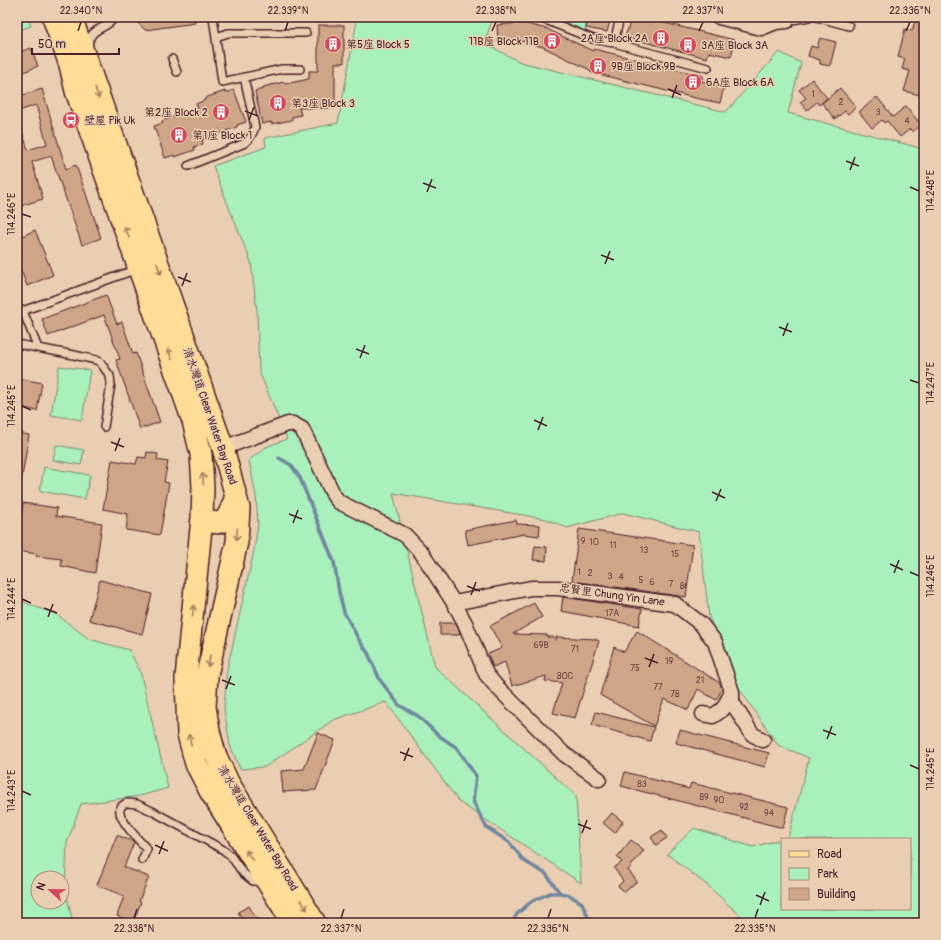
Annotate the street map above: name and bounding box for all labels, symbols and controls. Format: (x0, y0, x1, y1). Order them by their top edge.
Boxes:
text: 22.340°N (60, 5, 103, 17)
text: 22.339°N (268, 5, 309, 17)
text: 22.338°N (476, 5, 517, 17)
text: 22.337°N (683, 5, 724, 17)
text: 22.336°N (889, 5, 931, 17)
building icon: 2A座 Block 2A (651, 28, 671, 48)
scale bar (32, 30, 119, 56)
building icon: 11B座 Block 11B (542, 31, 562, 51)
place label: 2A座 Block 2A (581, 32, 648, 45)
building icon: 第5座 Block 5 (323, 34, 343, 54)
place label: 11B座 Block 11B (469, 35, 539, 48)
building icon: 3A座 Block 3A (678, 35, 698, 55)
text: 50 m (38, 37, 66, 52)
place label: 第5座 Block 5 (346, 38, 410, 51)
place label: 3A座 Block 3A (701, 39, 768, 52)
building icon: 9B座 Block 9B (588, 56, 608, 76)
place label: 9B座 Block 9B (611, 60, 675, 73)
building icon: 6A座 Block 6A (683, 72, 703, 92)
place label: 6A座 Block 6A (706, 76, 774, 89)
one-way arrow (94, 87, 102, 99)
house number: 1 (811, 89, 815, 100)
building icon: 第3座 Block 3 (268, 93, 288, 113)
place label: 第3座 Block 3 (291, 97, 355, 110)
house number: 2 (838, 97, 844, 108)
building icon: 第2座 Block 2 (211, 102, 231, 122)
place label: 第2座 Block 2 (144, 106, 208, 119)
house number: 3 (875, 107, 881, 118)
bus stop icon: 壁屋 Pik Uk (61, 110, 81, 130)
place label: 壁屋 Pik Uk (84, 114, 136, 127)
house number: 4 (904, 116, 910, 127)
building icon: 第1座 Block 1 (169, 125, 189, 145)
place label: 第1座 Block 1 (192, 129, 252, 142)
text: 114.248°E (925, 170, 937, 212)
text: 114.246°E (6, 193, 18, 235)
one-way arrow (122, 226, 130, 238)
one-way arrow (156, 262, 164, 274)
street label: 清水灣道 Clear Water Bay Road (180, 346, 240, 486)
one-way arrow (165, 349, 173, 361)
text: 114.247°E (925, 362, 937, 404)
text: 114.245°E (6, 385, 18, 427)
one-way arrow (199, 473, 206, 486)
one-way arrow (234, 527, 241, 540)
house number: 9 (581, 536, 586, 547)
house number: 10 (589, 537, 599, 548)
house number: 11 (609, 540, 617, 551)
house number: 13 (640, 545, 648, 556)
house number: 15 (671, 549, 679, 560)
text: 114.246°E (925, 555, 937, 597)
house number: 1 (577, 567, 581, 578)
house number: 2 (587, 568, 593, 579)
house number: 3 (607, 571, 613, 582)
house number: 4 (618, 572, 624, 583)
house number: 5 (639, 575, 644, 586)
house number: 6 (649, 577, 655, 588)
text: 114.244°E (6, 578, 18, 620)
house number: 7 (669, 579, 674, 590)
street label: 忠賢里 Chung Yin Lane (558, 581, 666, 609)
house number: 8 (680, 581, 685, 592)
one-way arrow (190, 605, 197, 618)
house number: 17A (605, 608, 619, 619)
house number: 69B (534, 640, 548, 651)
house number: 71 (571, 644, 579, 655)
one-way arrow (205, 654, 213, 667)
house number: 19 (665, 656, 673, 667)
house number: 75 (630, 663, 640, 674)
house number: 80C (557, 671, 574, 682)
house number: 21 (696, 675, 704, 686)
house number: 77 (653, 682, 663, 693)
house number: 78 (670, 689, 680, 700)
one-way arrow (185, 734, 193, 747)
text: 114.245°E (925, 748, 937, 790)
street label: 清水灣道 Clear Water Bay Road (215, 763, 301, 893)
text: 114.243°E (6, 770, 18, 812)
house number: 83 (637, 779, 647, 790)
house number: 89 (699, 792, 709, 803)
house number: 90 (714, 795, 724, 806)
house number: 92 (739, 802, 749, 813)
house number: 94 (764, 808, 775, 819)
legend (781, 838, 911, 910)
text: Road (817, 847, 842, 862)
one-way arrow (245, 849, 253, 861)
text: Park (817, 867, 838, 882)
north arrow (30, 870, 70, 910)
text: N (34, 880, 49, 892)
text: Building (817, 887, 856, 902)
one-way arrow (300, 899, 308, 910)
text: 22.338°N (114, 923, 155, 935)
text: 22.337°N (321, 923, 362, 935)
text: 22.336°N (527, 923, 569, 935)
text: 22.335°N (734, 923, 776, 935)

